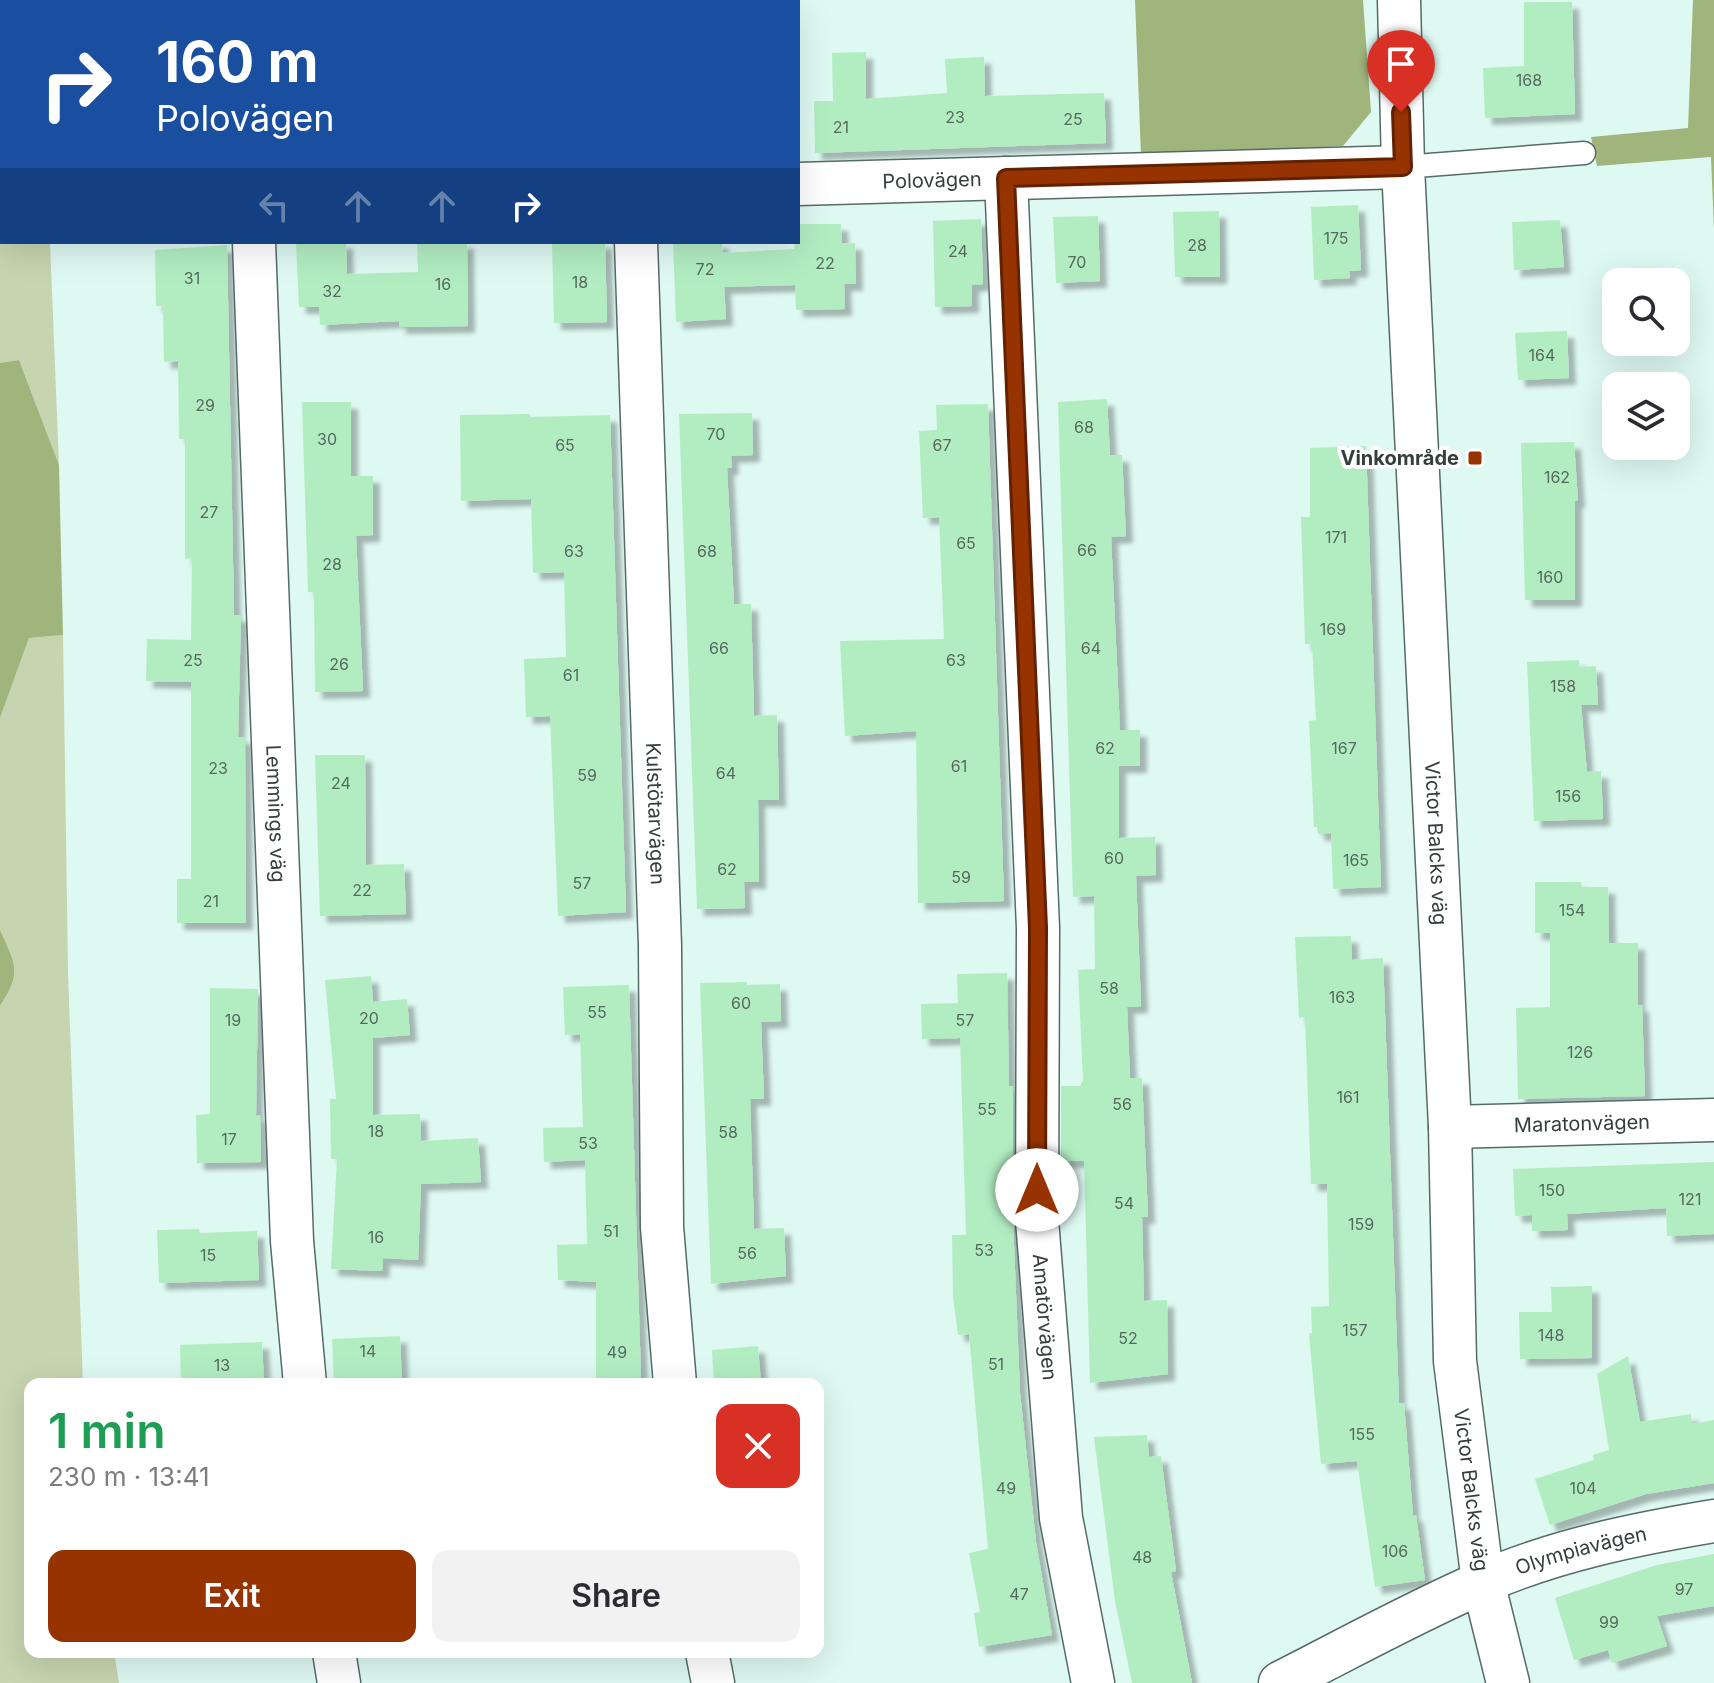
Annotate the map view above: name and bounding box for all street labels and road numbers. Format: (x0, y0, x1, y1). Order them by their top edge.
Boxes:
street label: Polovägen (882, 167, 982, 194)
street label: Kulstötarvägen (641, 742, 670, 885)
street label: Lemmings väg (261, 744, 290, 883)
street label: Victor Balcks väg (1420, 761, 1452, 926)
street label: Maratonvägen (1514, 1110, 1650, 1137)
street label: Amatörvägen (1028, 1253, 1062, 1381)
street label: Victor Balcks väg (1449, 1407, 1494, 1573)
street label: Olympiavägen (1512, 1522, 1649, 1580)

